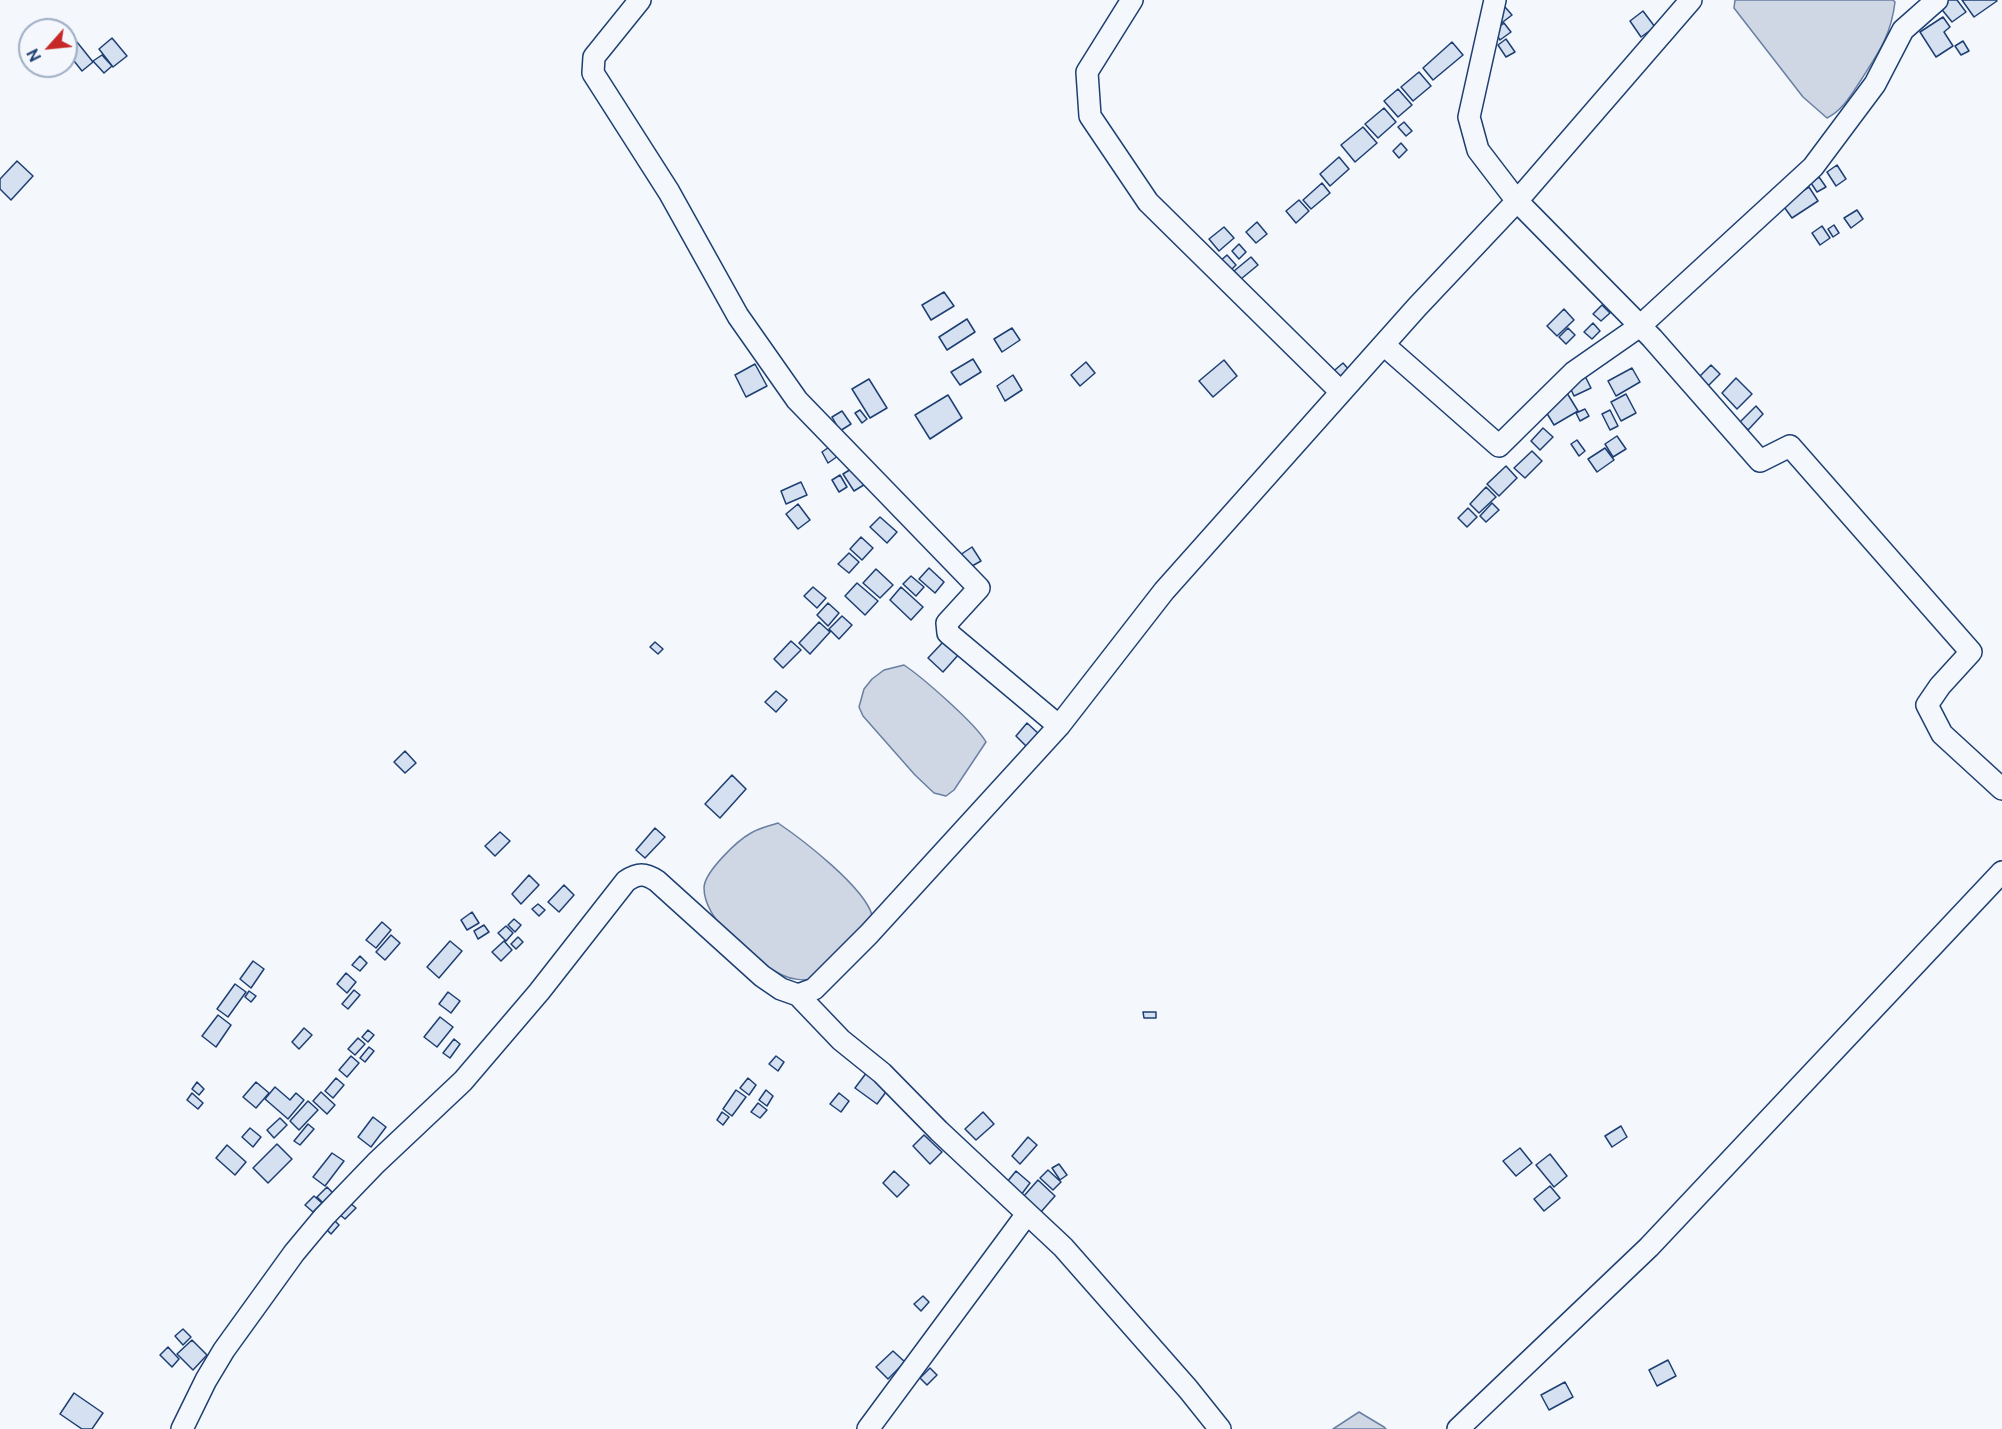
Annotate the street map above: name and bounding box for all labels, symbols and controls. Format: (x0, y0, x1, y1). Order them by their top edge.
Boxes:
north arrow (18, 18, 78, 78)
text: N (23, 46, 44, 65)

